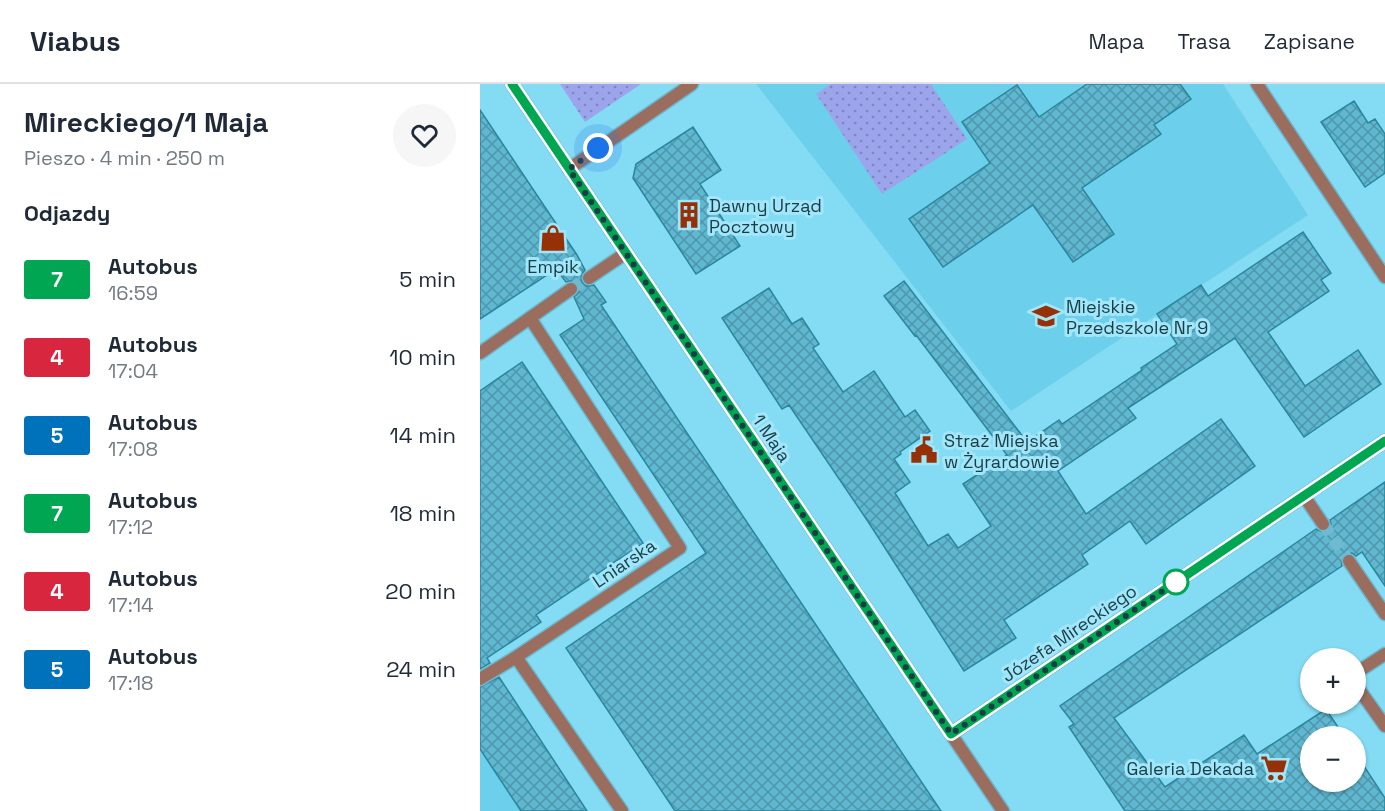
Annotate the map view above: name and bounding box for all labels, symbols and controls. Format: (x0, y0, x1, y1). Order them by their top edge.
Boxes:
text: Viabus (30, 23, 121, 59)
text: Mapa (1089, 28, 1144, 55)
text: Trasa (1177, 28, 1231, 55)
text: Zapisane (1264, 28, 1355, 55)
text: Mireckiego/1 Maja (24, 104, 269, 140)
button: heart (393, 104, 456, 167)
your location (583, 133, 613, 163)
text: Pieszo · 4 min · 250 m (24, 145, 225, 171)
place label: Dawny Urząd Pocztowy (709, 194, 822, 238)
text: Odjazdy (24, 199, 110, 227)
building icon: Dawny Urząd Pocztowy (674, 200, 704, 230)
shop icon: Empik (538, 223, 568, 253)
text: Autobus (108, 252, 198, 280)
place label: Empik (527, 255, 579, 278)
text: 5 min (399, 265, 456, 293)
text: 7 (51, 266, 63, 293)
text: 16:59 (108, 280, 158, 306)
place label: Miejskie Przedszkole Nr 9 (1066, 295, 1208, 339)
school or university icon: Miejskie Przedszkole Nr 9 (1031, 301, 1061, 331)
text: Autobus (108, 330, 198, 358)
text: 10 min (389, 343, 456, 371)
text: 4 (50, 344, 64, 371)
text: 17:04 (108, 358, 158, 384)
text: Autobus (108, 408, 198, 436)
street label: 1 Maja (748, 410, 796, 466)
text: 14 min (390, 421, 456, 449)
text: 5 (51, 422, 63, 449)
place label: Straż Miejska w Żyrardowie (944, 429, 1060, 473)
public building icon: Straż Miejska w Żyrardowie (909, 435, 939, 465)
text: 17:08 (108, 436, 158, 462)
text: Autobus (108, 486, 198, 514)
text: 18 min (390, 499, 456, 527)
text: 7 (51, 500, 63, 527)
text: 17:12 (108, 514, 153, 540)
street label: Lniarska (588, 533, 660, 593)
text: Autobus (108, 564, 198, 592)
unlabelled marker (1163, 569, 1189, 595)
text: 20 min (385, 577, 456, 605)
text: 4 (50, 578, 64, 605)
street label: Józefa Mireckiego (997, 579, 1141, 687)
text: 17:14 (108, 592, 154, 618)
text: Autobus (108, 642, 198, 670)
map controls (1300, 648, 1366, 792)
button: + (1300, 648, 1366, 714)
text: 24 min (386, 655, 456, 683)
text: 5 (51, 656, 63, 683)
text: 17:18 (108, 670, 154, 696)
button: − (1300, 726, 1366, 792)
supermarket icon: Galeria Dekada (1259, 753, 1289, 783)
place label: Galeria Dekada (1126, 757, 1254, 780)

